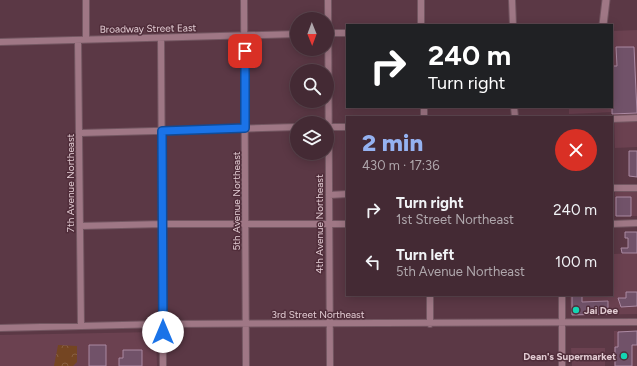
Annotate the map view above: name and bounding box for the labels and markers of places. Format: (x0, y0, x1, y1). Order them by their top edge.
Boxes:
pin (228, 34, 262, 68)
place label: Jai Dee (584, 304, 618, 317)
marker: Jai Dee (571, 305, 581, 315)
place label: Dean's Supermarket (523, 350, 616, 363)
marker: Dean's Supermarket (619, 351, 629, 361)

